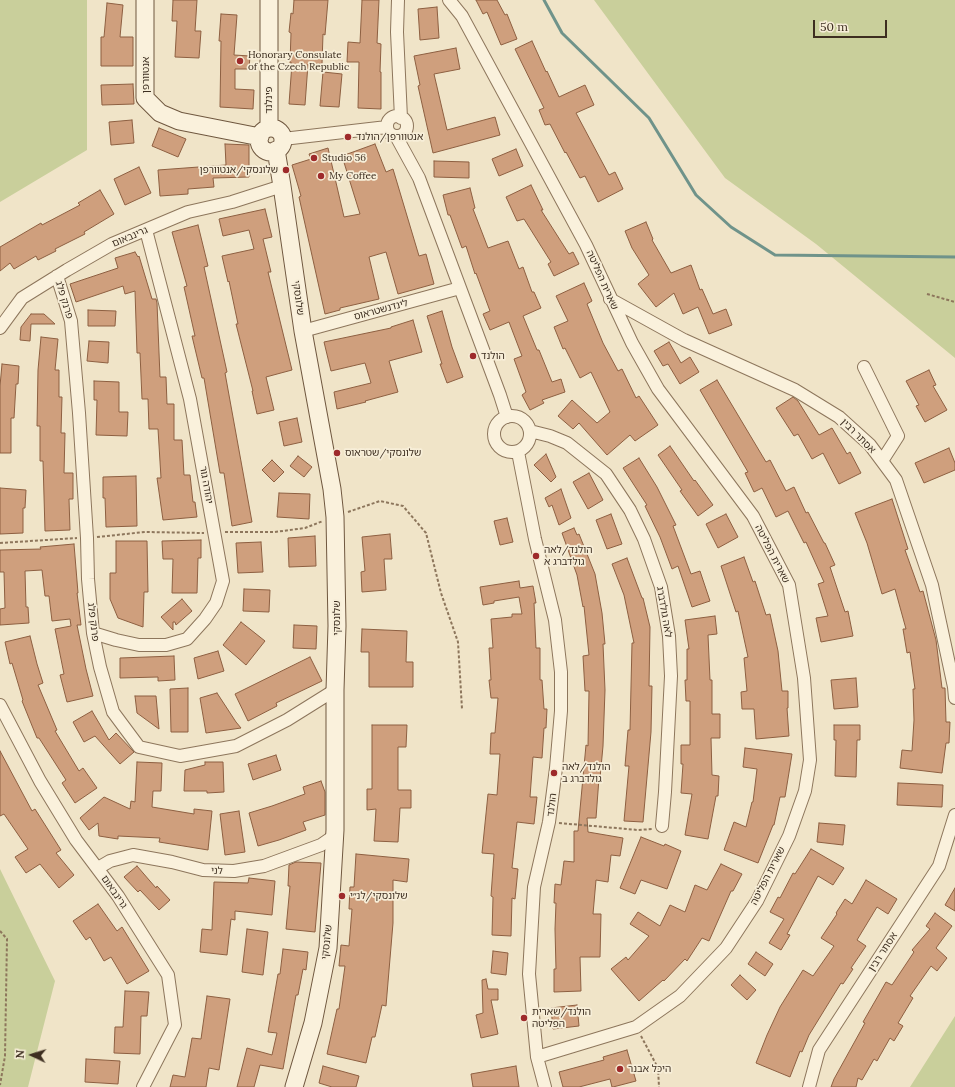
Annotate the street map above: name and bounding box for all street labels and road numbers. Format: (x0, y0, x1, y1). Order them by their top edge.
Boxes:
street label: אנטוורפן (140, 57, 152, 93)
street label: פינלנד (263, 86, 275, 114)
street label: גרינבאום (110, 224, 150, 250)
street label: שארית הפליטה (584, 248, 620, 312)
street label: פרנק פלג (53, 280, 75, 320)
street label: שלונסקי (290, 280, 306, 316)
street label: לינדנשטראוס (353, 297, 409, 323)
street label: אסתר רבין (838, 416, 878, 456)
street label: יהודה גור (197, 465, 215, 505)
street label: שארית הפליטה (752, 523, 792, 585)
street label: לאה גולדברג (654, 585, 674, 639)
street label: שלונסקי (331, 601, 343, 635)
street label: פרנק פלג (85, 602, 101, 642)
street label: הולנד (545, 793, 559, 817)
street label: שארית הפליטה (748, 845, 788, 907)
street label: לני (211, 865, 223, 877)
street label: גרינבאום (98, 873, 130, 911)
street label: שלונסקי (319, 924, 335, 960)
street label: אסתר רבין (866, 930, 900, 974)

